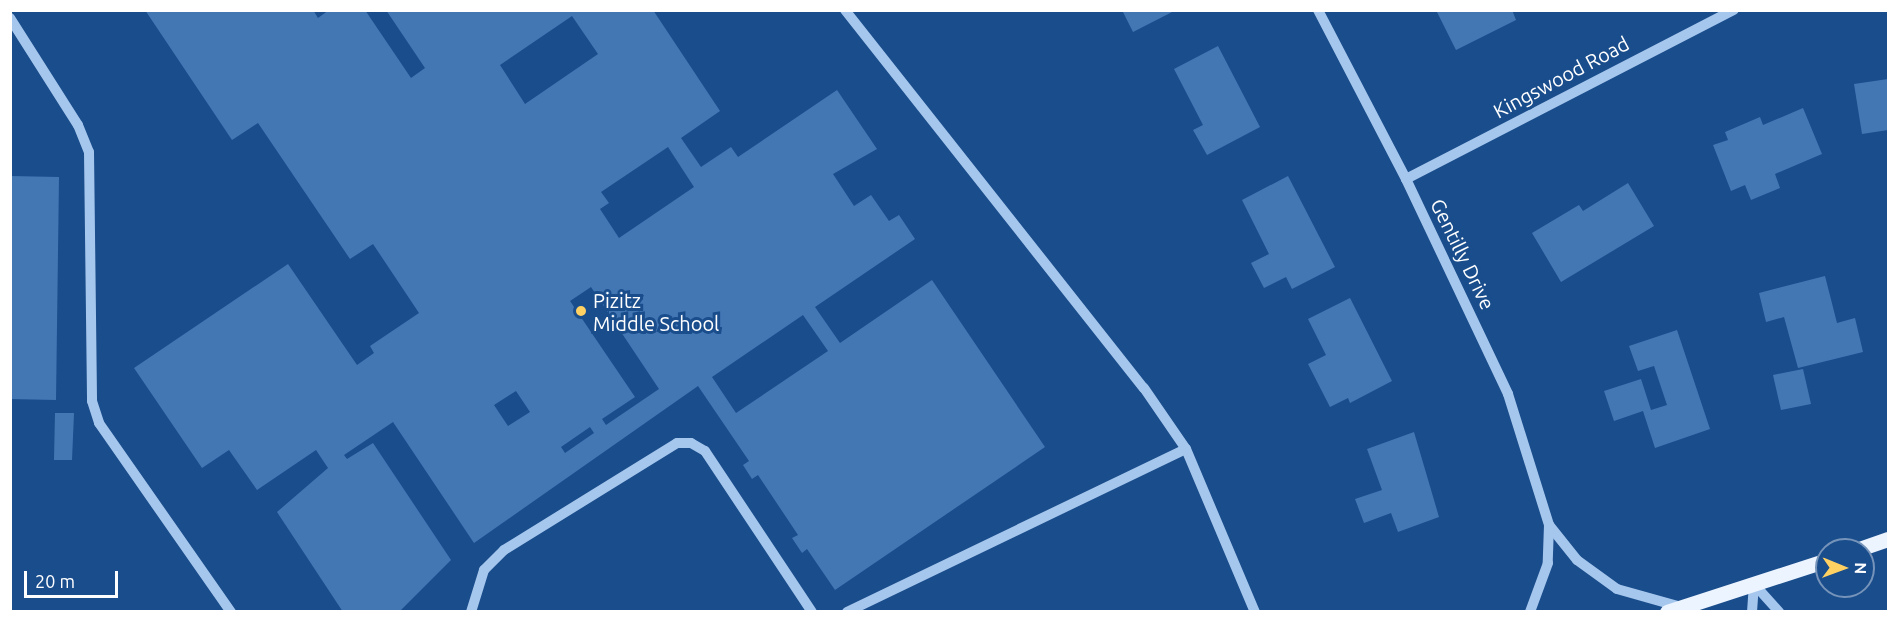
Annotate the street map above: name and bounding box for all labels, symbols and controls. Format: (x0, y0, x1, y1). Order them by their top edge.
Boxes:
street label: Kingswood Road (1489, 31, 1633, 123)
street label: Gentilly Drive (1426, 195, 1500, 313)
place label: Pizitz Middle School (593, 288, 719, 335)
marker: Pizitz Middle School (574, 304, 588, 318)
north arrow (1815, 538, 1875, 598)
scale bar (27, 559, 122, 597)
text: N (1852, 562, 1870, 574)
text: 20 m (35, 571, 75, 591)

